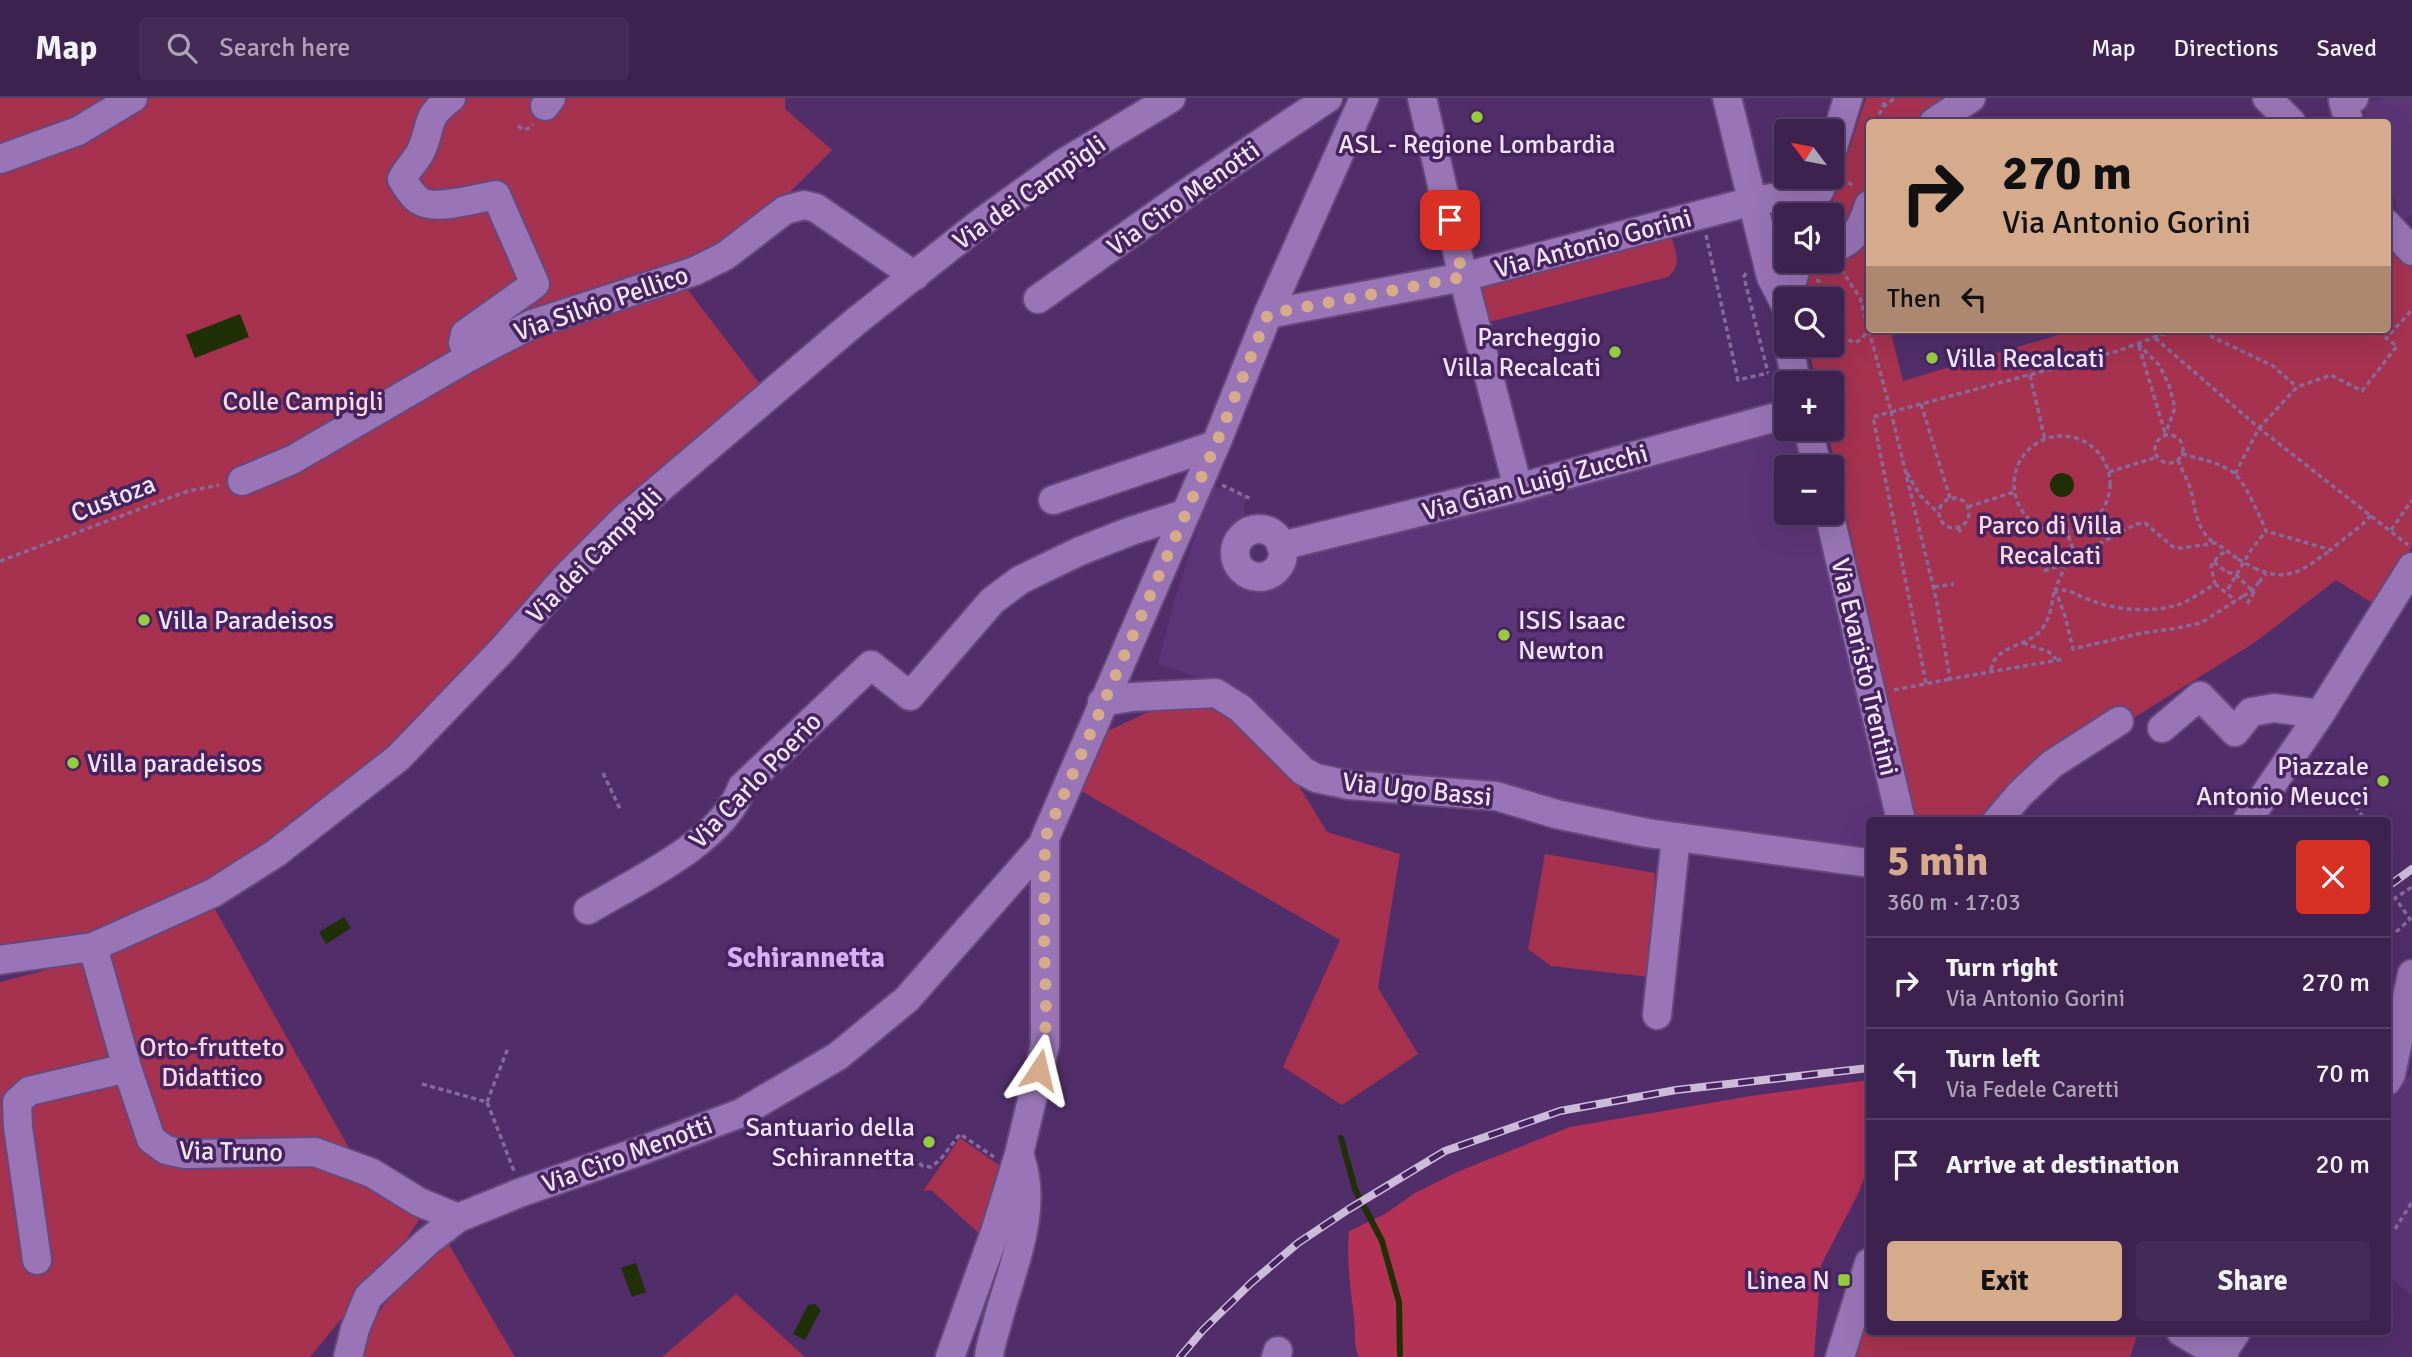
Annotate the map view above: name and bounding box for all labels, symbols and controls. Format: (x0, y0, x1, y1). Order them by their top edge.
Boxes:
search box (139, 17, 629, 80)
text: Map (35, 28, 97, 69)
icon: search (163, 29, 201, 67)
text: Search here (219, 32, 350, 64)
text: Map (2091, 33, 2136, 63)
text: Directions (2174, 33, 2279, 63)
text: Saved (2317, 33, 2377, 63)
marker: ASL - Regione Lombardia (1469, 109, 1485, 125)
north arrow (1774, 119, 1844, 189)
map controls (1774, 119, 1844, 525)
street label: Via dei Campigli (947, 128, 1112, 257)
place label: ASL - Regione Lombardia (1339, 129, 1615, 161)
street label: Via Ciro Menotti (1101, 134, 1266, 263)
text: 270 m (2002, 143, 2132, 203)
icon: right (1887, 147, 1978, 238)
pin (1420, 190, 1480, 250)
icon: arrive (1431, 201, 1469, 239)
street label: Via Antonio Gorini (1491, 202, 1695, 286)
button: sound (1774, 203, 1844, 273)
text: Via Antonio Gorini (2002, 203, 2251, 242)
street label: Via Silvio Pellico (510, 259, 693, 349)
icon: left (1955, 280, 1993, 318)
text: Then (1887, 283, 1941, 315)
button: search (1774, 287, 1844, 357)
place label: Parcheggio Villa Recalcati (1442, 322, 1601, 384)
place label: Villa Recalcati (1946, 343, 2105, 375)
marker: Parcheggio Villa Recalcati (1607, 344, 1623, 360)
marker: Villa Recalcati (1924, 350, 1940, 366)
button: + (1774, 371, 1844, 441)
park label: Colle Campigli (222, 386, 384, 418)
street label: Via Gian Luigi Zucchi (1419, 438, 1651, 528)
button: − (1774, 455, 1844, 525)
street label: Custoza (67, 468, 160, 530)
street label: Via dei Campigli (520, 481, 669, 630)
park label: Parco di Villa Recalcati (1978, 510, 2122, 572)
street label: Via Evaristo Trentini (1823, 555, 1905, 779)
place label: Villa Paradeisos (158, 605, 334, 637)
place label: ISIS Isaac Newton (1518, 605, 1625, 667)
marker: Villa Paradeisos (136, 612, 152, 628)
marker: ISIS Isaac Newton (1496, 627, 1512, 643)
street label: Via Carlo Poerio (683, 706, 829, 855)
place label: Villa paradeisos (87, 748, 262, 780)
place label: Piazzale Antonio Meucci (2196, 751, 2369, 813)
marker: Villa paradeisos (65, 755, 81, 771)
street label: Via Ugo Bassi (1341, 766, 1493, 814)
marker: Piazzale Antonio Meucci (2375, 773, 2391, 789)
text: 5 min (1887, 836, 1988, 887)
button: close (2296, 840, 2370, 914)
text: 360 m · 17:03 (1887, 888, 2021, 917)
district label: Schirannetta (727, 941, 885, 975)
text: Turn right (1946, 952, 2058, 984)
icon: right (1887, 964, 1925, 1002)
text: 270 m (2301, 967, 2370, 999)
text: Via Antonio Gorini (1946, 984, 2125, 1013)
park label: Orto-frutteto Didattico (139, 1032, 285, 1094)
position arrow (1002, 1033, 1076, 1107)
text: Turn left (1946, 1043, 2040, 1075)
icon: left (1887, 1055, 1925, 1093)
text: 70 m (2315, 1058, 2370, 1090)
text: Via Fedele Caretti (1946, 1075, 2119, 1104)
street label: Via Ciro Menotti (538, 1109, 717, 1201)
place label: Santuario della Schirannetta (745, 1112, 915, 1174)
marker: Santuario della Schirannetta (921, 1134, 937, 1150)
street label: Via Truno (179, 1135, 283, 1169)
icon: arrive (1887, 1146, 1925, 1184)
text: Arrive at destination (1946, 1149, 2179, 1181)
text: 20 m (2315, 1149, 2370, 1181)
button: Exit (1887, 1241, 2122, 1321)
button: Share (2136, 1241, 2370, 1321)
place label: Linea N (1746, 1265, 1830, 1297)
marker: Linea N (1836, 1272, 1852, 1288)

